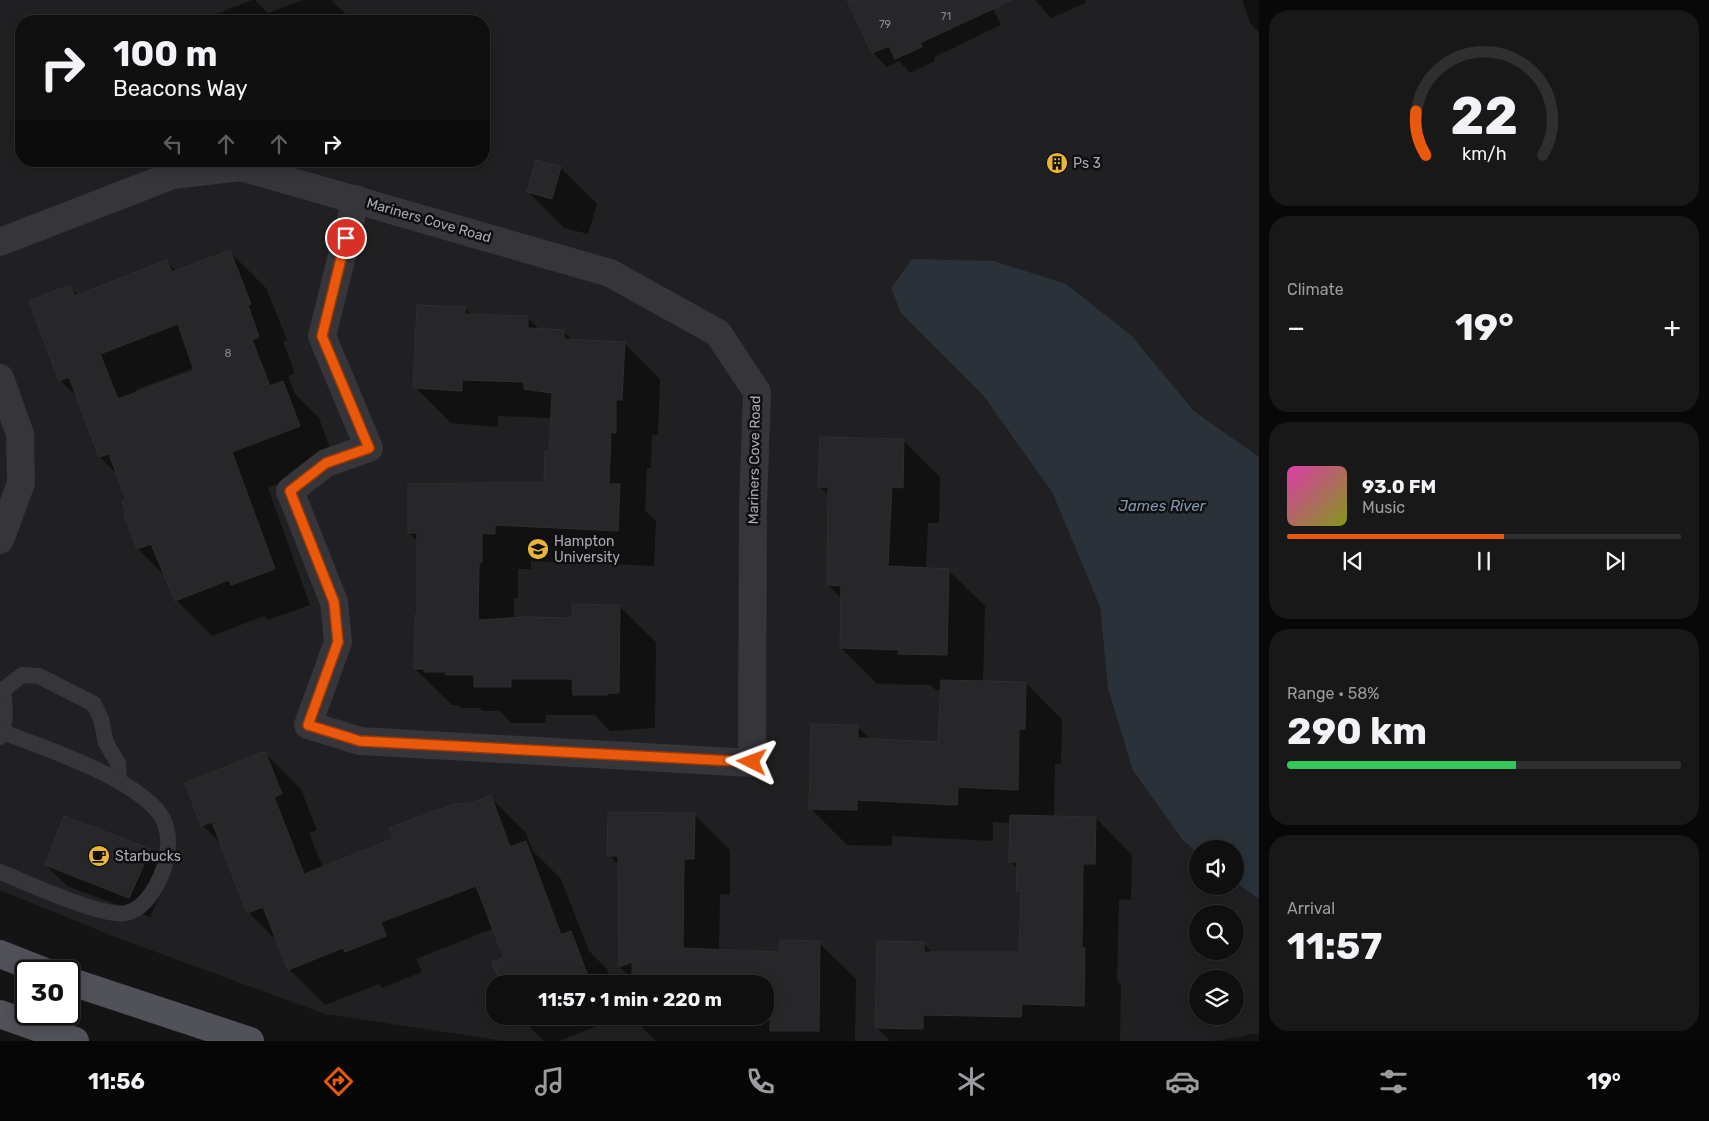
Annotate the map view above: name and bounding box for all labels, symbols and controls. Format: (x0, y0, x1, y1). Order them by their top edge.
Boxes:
house number: 71 (941, 10, 951, 23)
house number: 79 (879, 18, 891, 31)
text: 100 m (113, 33, 218, 75)
icon: right (30, 35, 95, 100)
text: Beacons Way (113, 75, 248, 102)
text: 22 (1450, 85, 1518, 147)
icon: left (159, 130, 187, 158)
icon: ahead (212, 130, 240, 158)
icon: ahead (265, 130, 293, 158)
icon: right (318, 130, 346, 158)
text: km/h (1462, 143, 1506, 164)
building icon: Ps 3 (1045, 151, 1069, 175)
place label: Ps 3 (1073, 155, 1101, 172)
street label: Mariners Cove Road (365, 195, 493, 246)
pin (325, 217, 367, 259)
icon: arrive (332, 224, 360, 252)
text: Climate (1287, 280, 1344, 299)
text: 19° (1455, 304, 1514, 350)
text: − (1287, 311, 1305, 344)
text: + (1664, 311, 1681, 344)
house number: 8 (225, 347, 232, 360)
street label: Mariners Cove Road (745, 395, 764, 525)
text: 93.0 FM (1362, 475, 1436, 498)
water label: James River (1119, 497, 1207, 515)
text: Music (1362, 498, 1405, 517)
place label: Hampton University (554, 533, 620, 566)
school or university icon: Hampton University (526, 537, 550, 561)
icon: previous (1339, 547, 1367, 575)
icon: pause (1470, 547, 1498, 575)
icon: next (1601, 547, 1629, 575)
text: Range · 58% (1287, 684, 1380, 703)
text: 290 km (1287, 708, 1427, 754)
position arrow (725, 735, 777, 787)
map controls (1189, 840, 1244, 1025)
button: sound (1189, 840, 1244, 895)
cafe icon: Starbucks (87, 844, 111, 868)
place label: Starbucks (115, 848, 181, 865)
text: Arrival (1287, 899, 1335, 918)
button: search (1189, 905, 1244, 960)
text: 11:57 (1287, 923, 1382, 969)
speed limit sign: 30 (15, 960, 80, 1025)
button: layers (1189, 970, 1244, 1025)
text: 11:57 · 1 min · 220 m (538, 988, 722, 1011)
icon: directions (321, 1064, 356, 1099)
icon: music (532, 1064, 567, 1099)
icon: phone (743, 1064, 778, 1099)
icon: climate (954, 1064, 989, 1099)
icon: car (1165, 1064, 1200, 1099)
icon: filters (1376, 1064, 1411, 1099)
text: 11:56 (88, 1068, 145, 1095)
text: 19° (1587, 1068, 1621, 1095)

